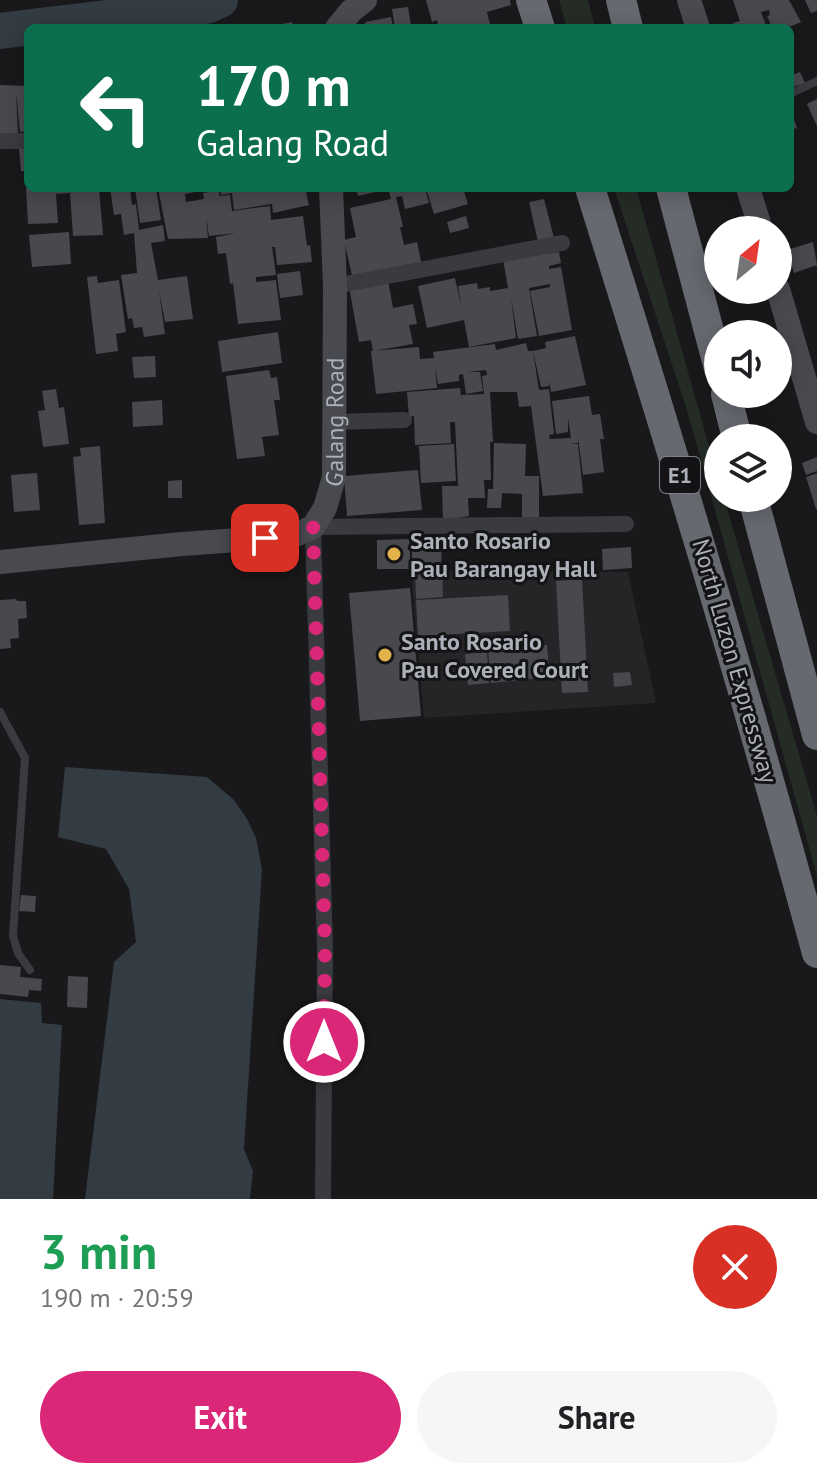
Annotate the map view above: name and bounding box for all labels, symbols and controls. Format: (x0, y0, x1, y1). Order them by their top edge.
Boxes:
text: 170 m (196, 49, 351, 121)
icon: left (64, 56, 168, 160)
text: Galang Road (196, 119, 389, 166)
north arrow (704, 216, 792, 304)
map controls (704, 216, 792, 512)
button: sound (704, 320, 792, 408)
street label: Galang Road (317, 357, 350, 490)
button: layers (704, 424, 792, 512)
road number: E1 (660, 457, 700, 493)
pin (231, 504, 299, 572)
icon: arrive (243, 516, 287, 560)
place label: Santo Rosario Pau Barangay Hall (410, 525, 597, 584)
street label: North Luzon Expressway (685, 535, 785, 787)
marker: Santo Rosario Pau Barangay Hall (385, 545, 403, 563)
place label: Santo Rosario Pau Covered Court (401, 626, 589, 685)
marker: Santo Rosario Pau Covered Court (376, 646, 394, 664)
position arrow (282, 1000, 366, 1084)
text: 3 min (40, 1220, 157, 1282)
button: close (693, 1225, 777, 1309)
text: 190 m · 20:59 (40, 1281, 194, 1314)
button: Exit (40, 1371, 401, 1463)
button: Share (417, 1371, 777, 1463)

